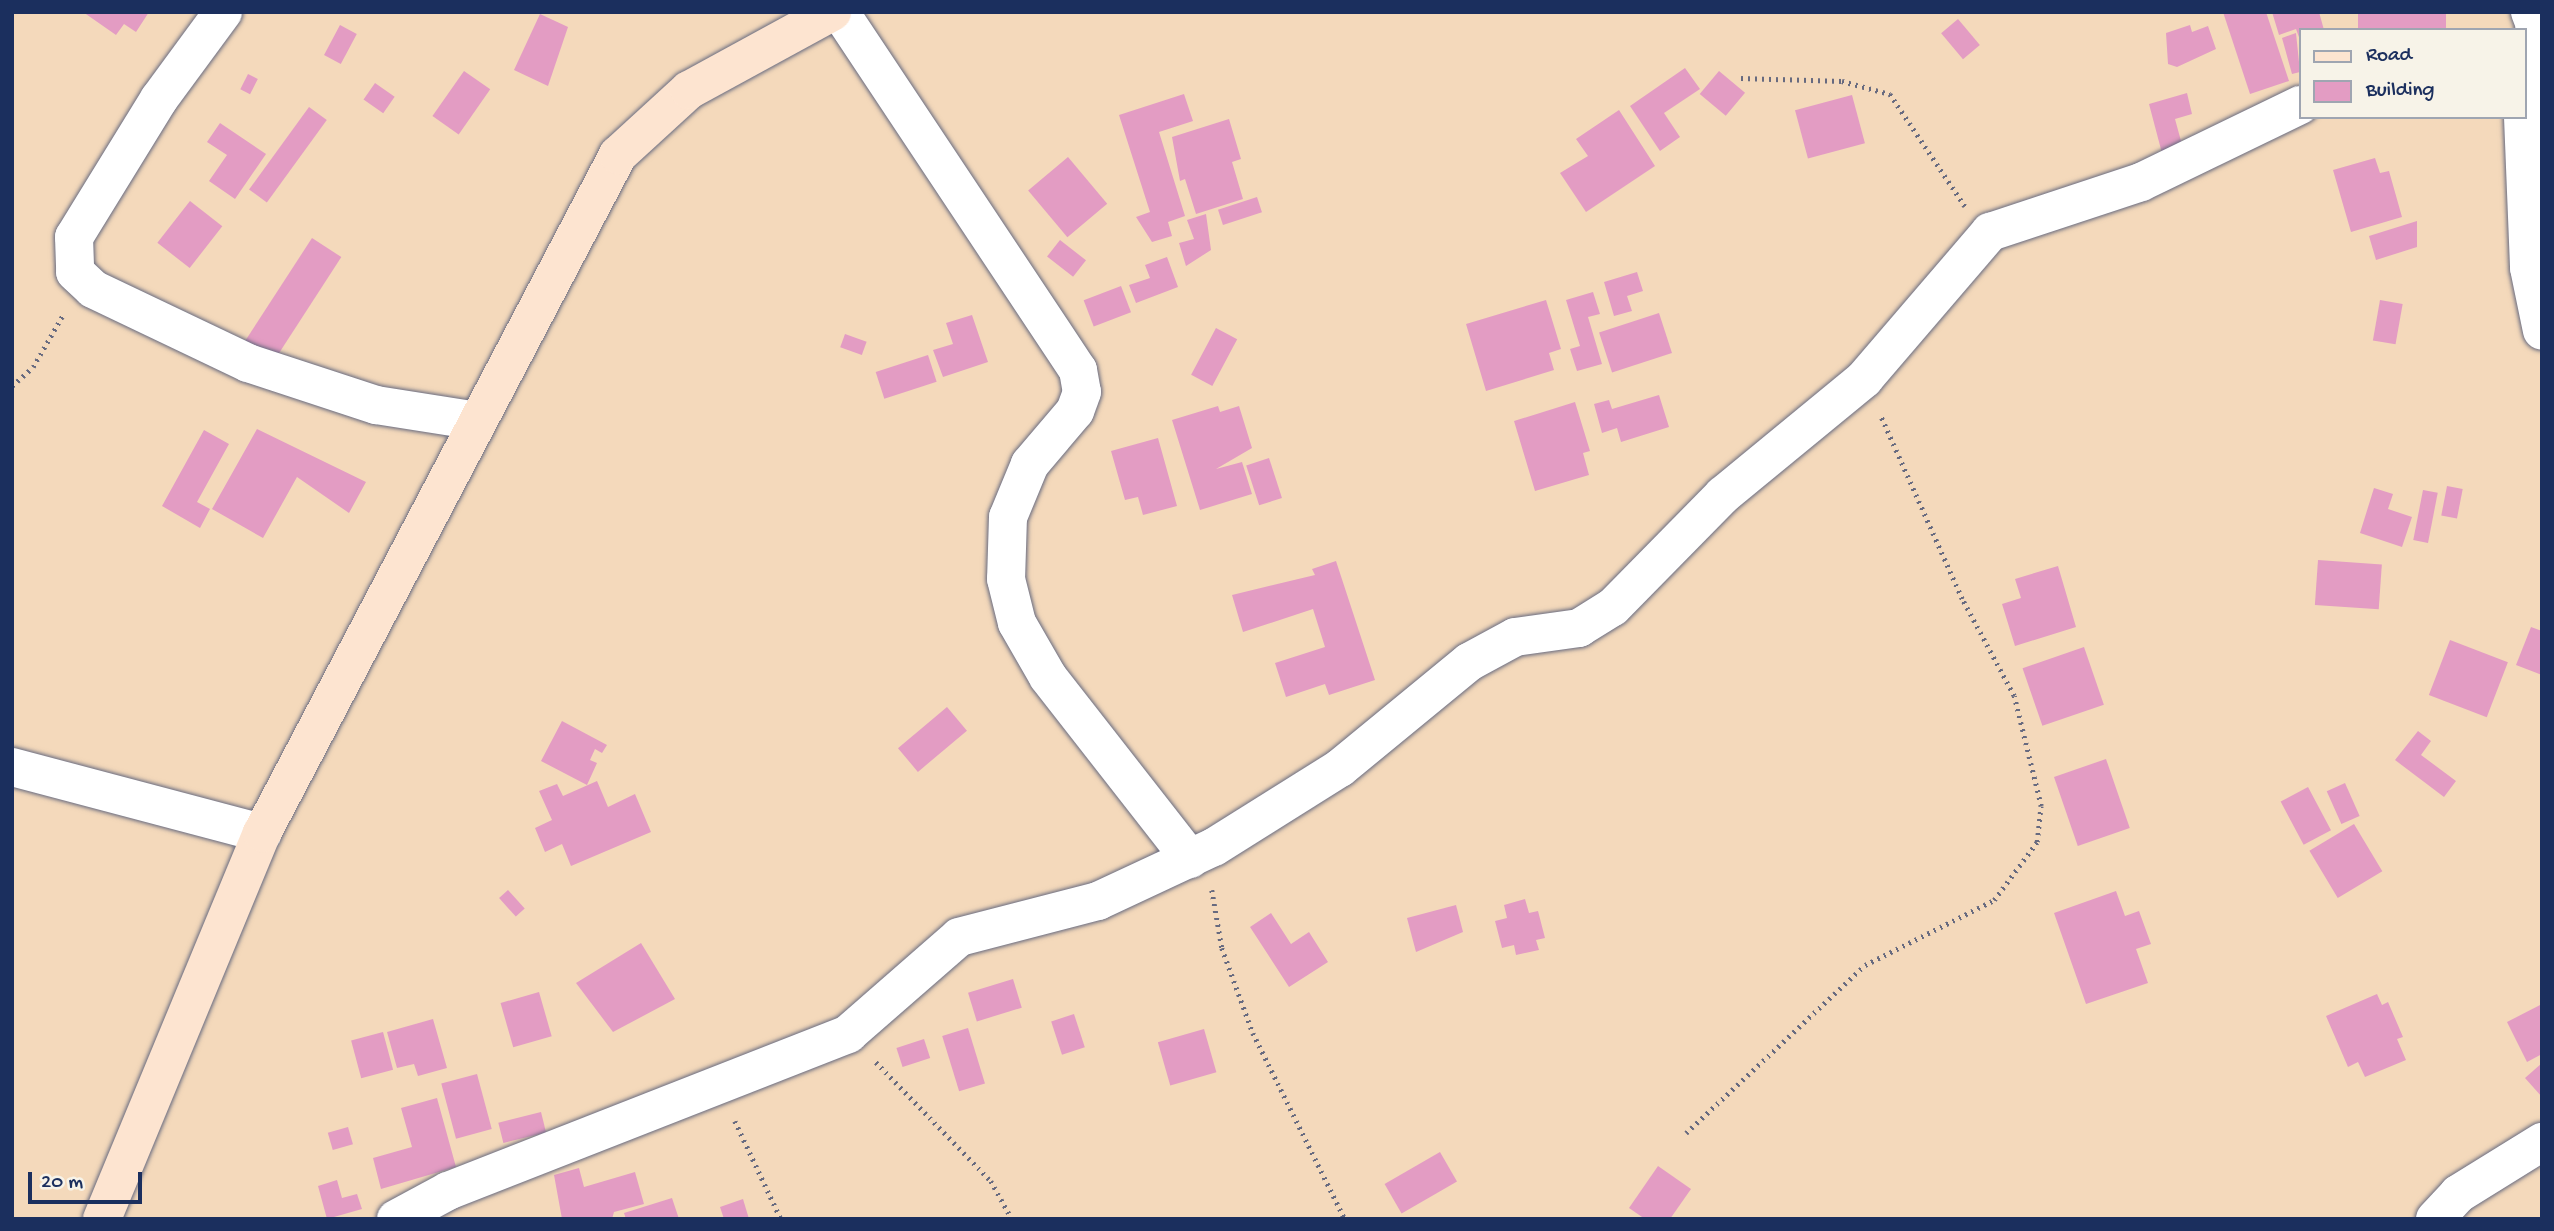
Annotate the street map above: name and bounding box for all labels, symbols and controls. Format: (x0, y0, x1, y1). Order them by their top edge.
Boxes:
legend (2298, 28, 2526, 119)
text: Road (2366, 44, 2412, 69)
text: Building (2366, 79, 2435, 104)
scale bar (32, 1158, 145, 1202)
text: 20 m (41, 1171, 83, 1196)

